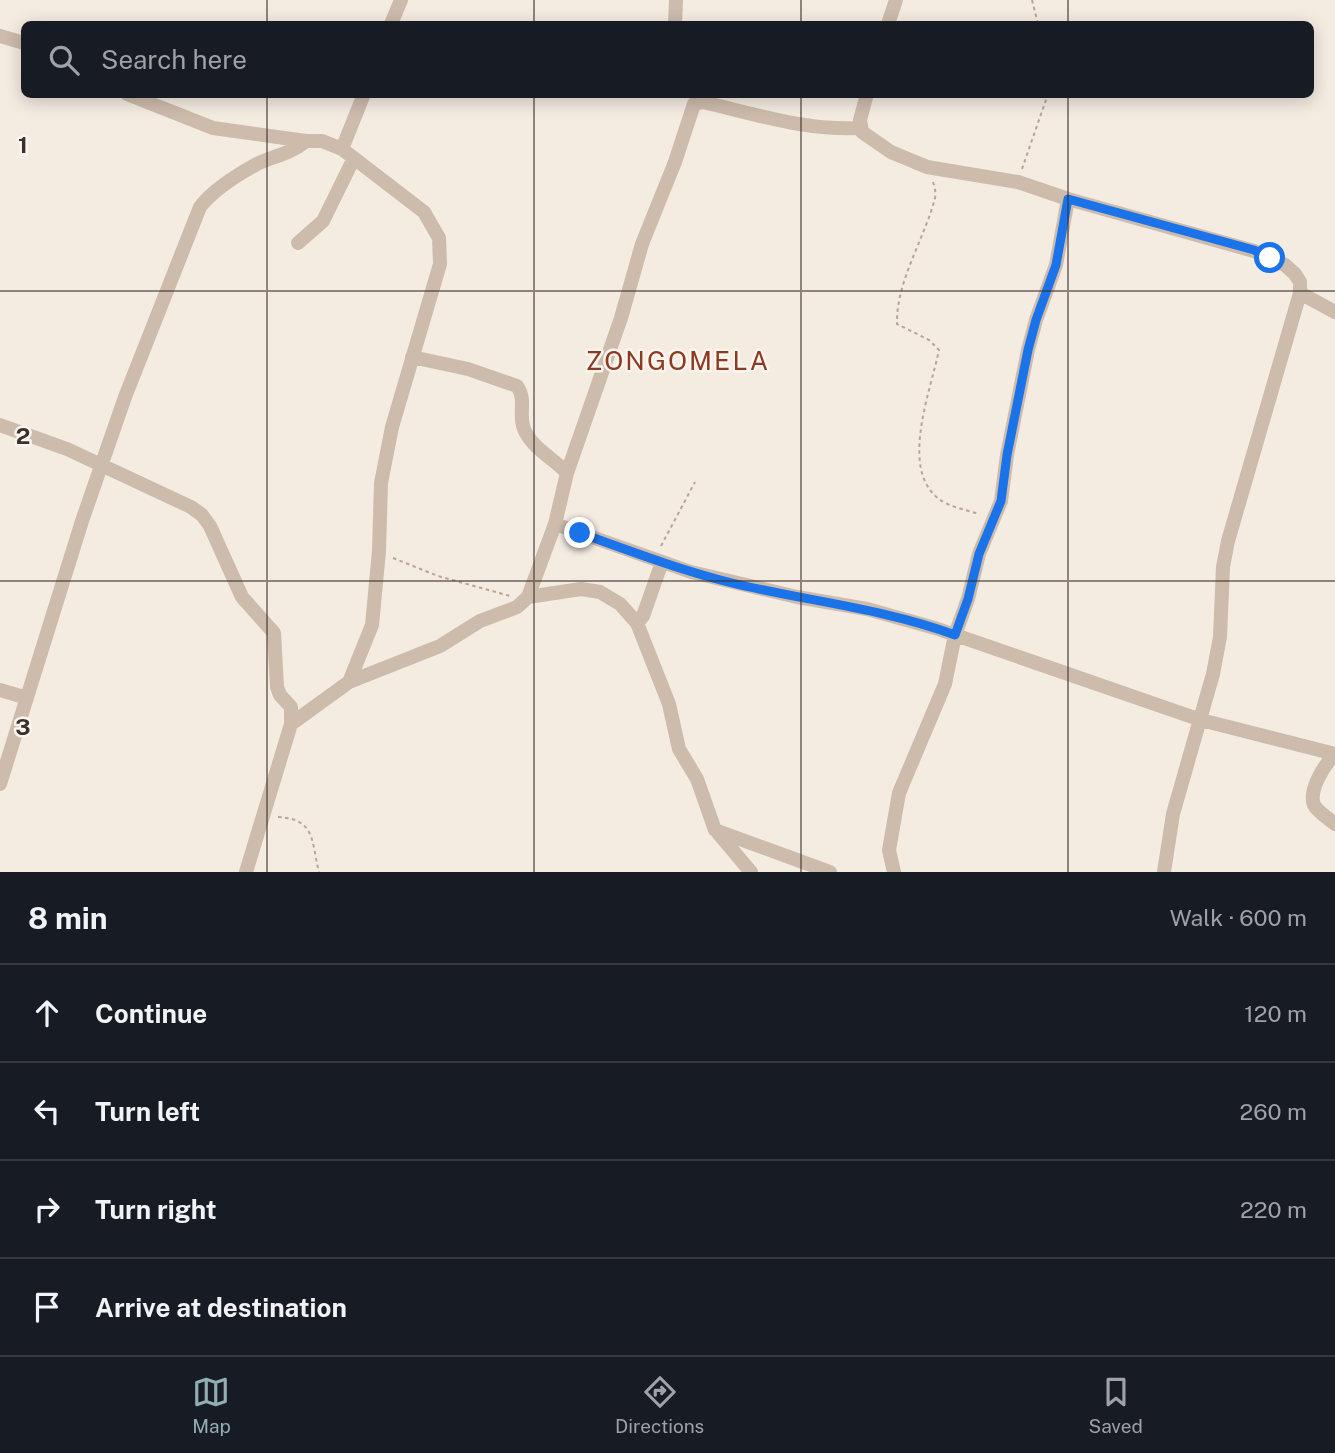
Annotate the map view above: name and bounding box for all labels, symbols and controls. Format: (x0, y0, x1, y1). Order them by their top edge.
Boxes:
search box (21, 21, 1314, 98)
icon: search (45, 41, 83, 79)
text: Search here (101, 44, 247, 75)
text: 1 (18, 131, 28, 158)
route start (1254, 242, 1285, 273)
district label: ZONGOMELA (586, 345, 770, 376)
text: 2 (16, 422, 30, 449)
route end (564, 517, 595, 548)
text: 3 (15, 713, 31, 740)
text: 8 min (28, 900, 108, 936)
text: Walk · 600 m (1170, 904, 1307, 931)
icon: ahead (28, 994, 66, 1032)
text: Continue (95, 998, 207, 1029)
text: 120 m (1244, 1000, 1307, 1027)
icon: left (28, 1092, 66, 1130)
text: Turn left (95, 1096, 200, 1127)
text: 260 m (1240, 1098, 1307, 1125)
icon: right (28, 1190, 66, 1228)
text: Turn right (95, 1194, 217, 1225)
text: 220 m (1240, 1196, 1307, 1223)
icon: arrive (28, 1288, 66, 1326)
text: Arrive at destination (95, 1292, 347, 1323)
tab: Map (192, 1373, 231, 1437)
tab: Directions (615, 1373, 704, 1437)
tab: Saved (1089, 1373, 1143, 1437)

